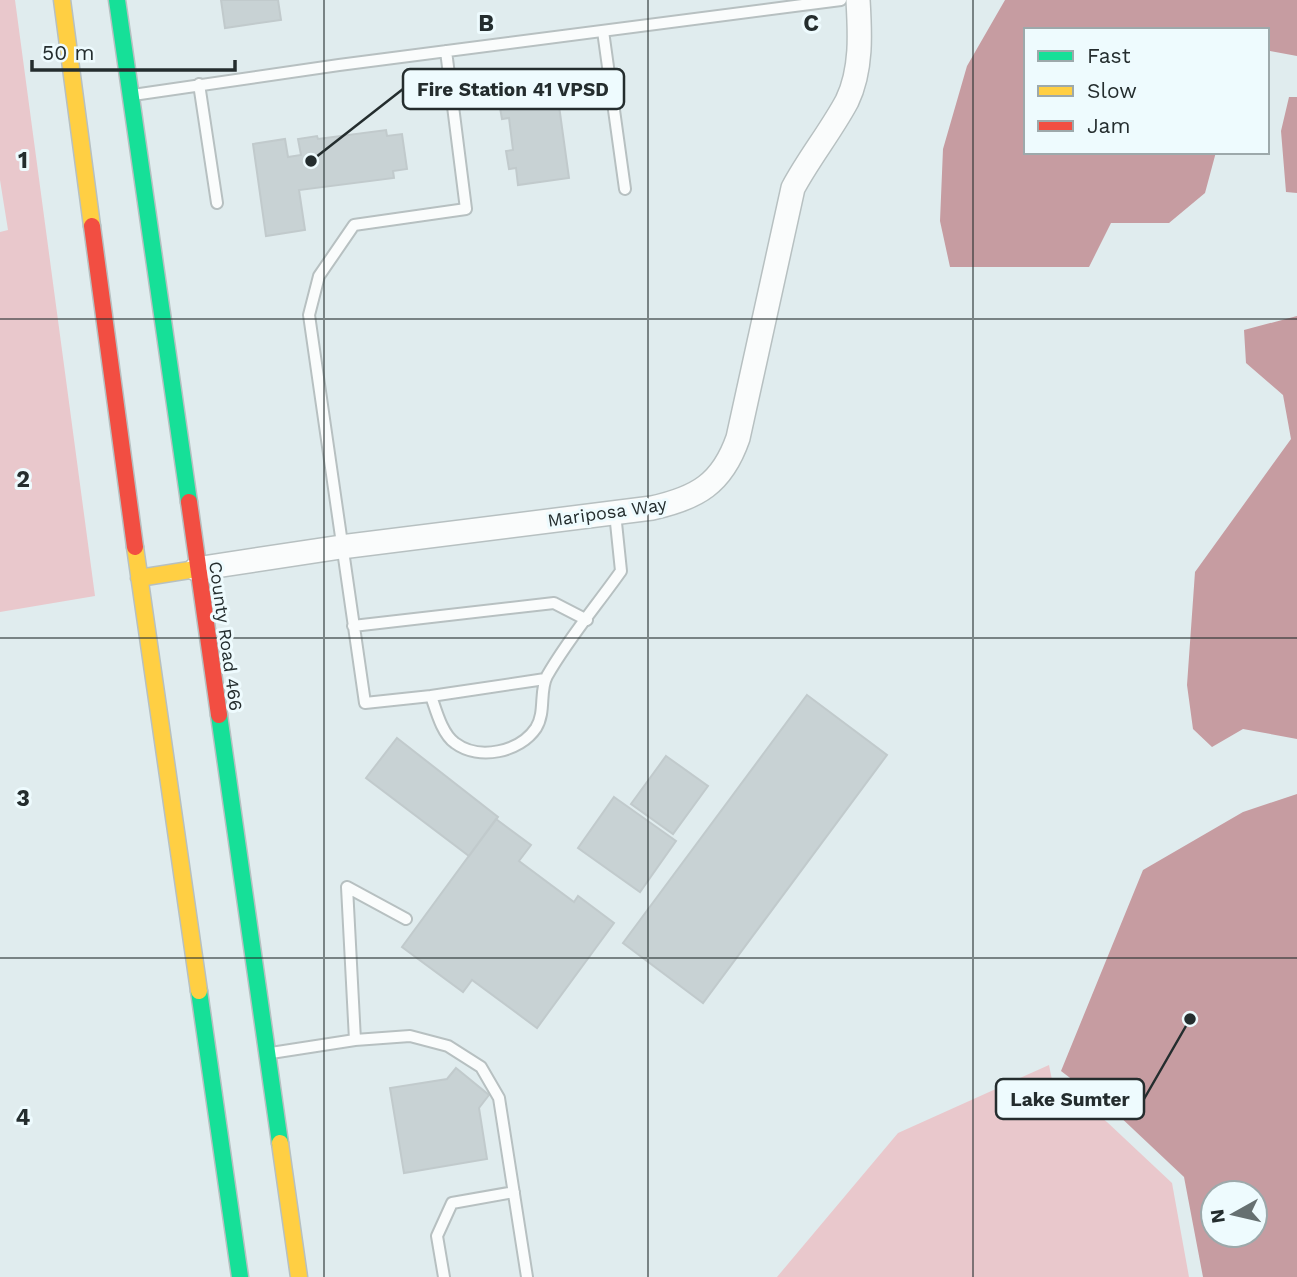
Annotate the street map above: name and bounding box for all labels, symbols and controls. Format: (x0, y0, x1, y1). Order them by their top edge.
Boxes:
text: B (478, 10, 494, 37)
text: C (803, 10, 819, 37)
scale bar (32, 28, 234, 72)
legend (1024, 28, 1269, 154)
text: 50 m (42, 40, 94, 65)
text: Fast (1087, 43, 1131, 68)
callout: Fire Station 41 VPSD (403, 69, 624, 109)
text: Fire Station 41 VPSD (417, 78, 609, 101)
text: Slow (1087, 78, 1137, 103)
text: Jam (1087, 113, 1130, 138)
text: 1 (18, 147, 28, 174)
text: 2 (16, 466, 30, 493)
street label: Mariposa Way (546, 493, 669, 531)
street label: County Road 466 (205, 560, 247, 712)
text: 3 (16, 785, 30, 812)
callout: Lake Sumter (996, 1079, 1144, 1119)
text: Lake Sumter (1010, 1088, 1131, 1111)
text: 4 (16, 1104, 31, 1131)
north arrow (1199, 1179, 1269, 1249)
text: N (1205, 1208, 1230, 1225)

